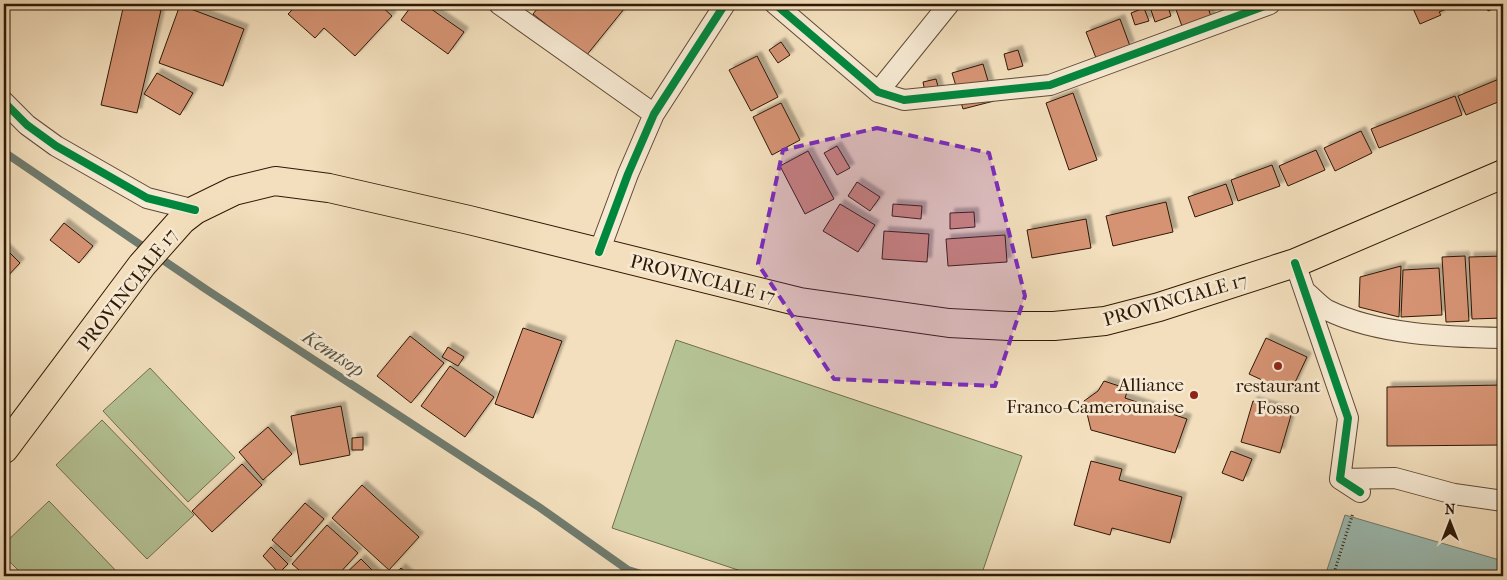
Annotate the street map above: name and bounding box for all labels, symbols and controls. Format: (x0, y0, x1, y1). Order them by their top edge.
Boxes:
street label: PROVINCIALE 17 (73, 224, 182, 355)
street label: PROVINCIALE 17 (628, 250, 778, 308)
street label: PROVINCIALE 17 (1101, 269, 1250, 331)
water label: Kemtsop (297, 324, 369, 382)
marker: restaurant Fosso (1272, 360, 1284, 372)
place label: Alliance Franco-Camerounaise (1006, 374, 1184, 418)
place label: restaurant Fosso (1235, 375, 1321, 419)
marker: Alliance Franco-Camerounaise (1188, 389, 1200, 401)
north arrow (1424, 498, 1474, 548)
text: N (1445, 501, 1456, 518)

